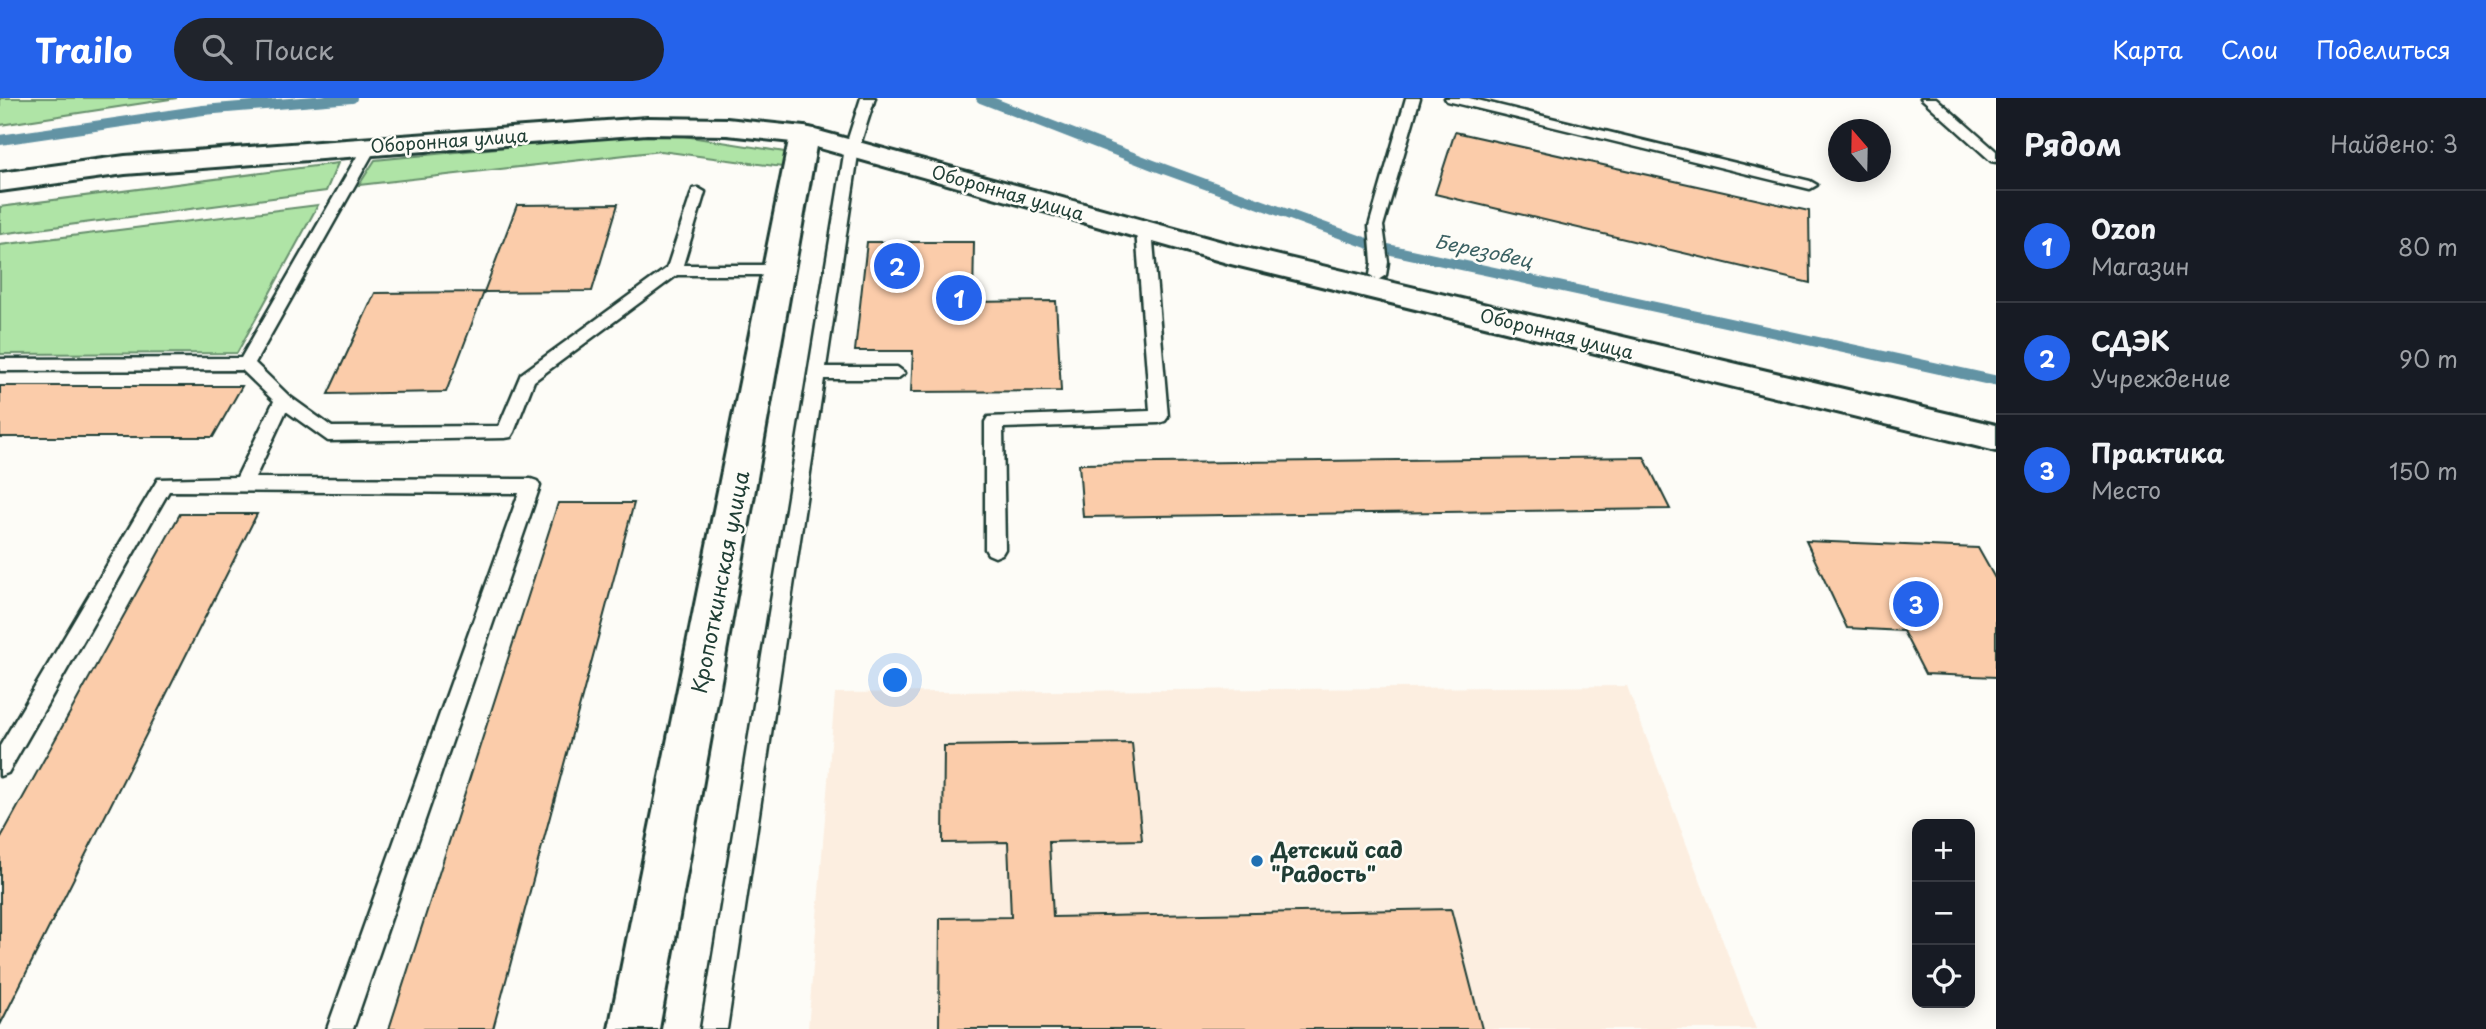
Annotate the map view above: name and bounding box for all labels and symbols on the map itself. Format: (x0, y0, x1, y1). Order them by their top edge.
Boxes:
north arrow (1828, 119, 1891, 182)
street label: Оборонная улица (370, 121, 529, 159)
street label: Оборонная улица (929, 157, 1088, 227)
water label: Березовец (1433, 226, 1536, 274)
pin: 2 (874, 240, 920, 292)
pin: 1 (936, 272, 982, 324)
street label: Оборонная улица (1477, 301, 1637, 365)
street label: Кропоткинская улица (682, 467, 756, 696)
pin: 3 (1893, 578, 1939, 630)
your location (878, 663, 912, 697)
place label: Детский сад "Радость" (1270, 833, 1403, 889)
marker: Детский сад "Радость" (1249, 853, 1265, 869)

